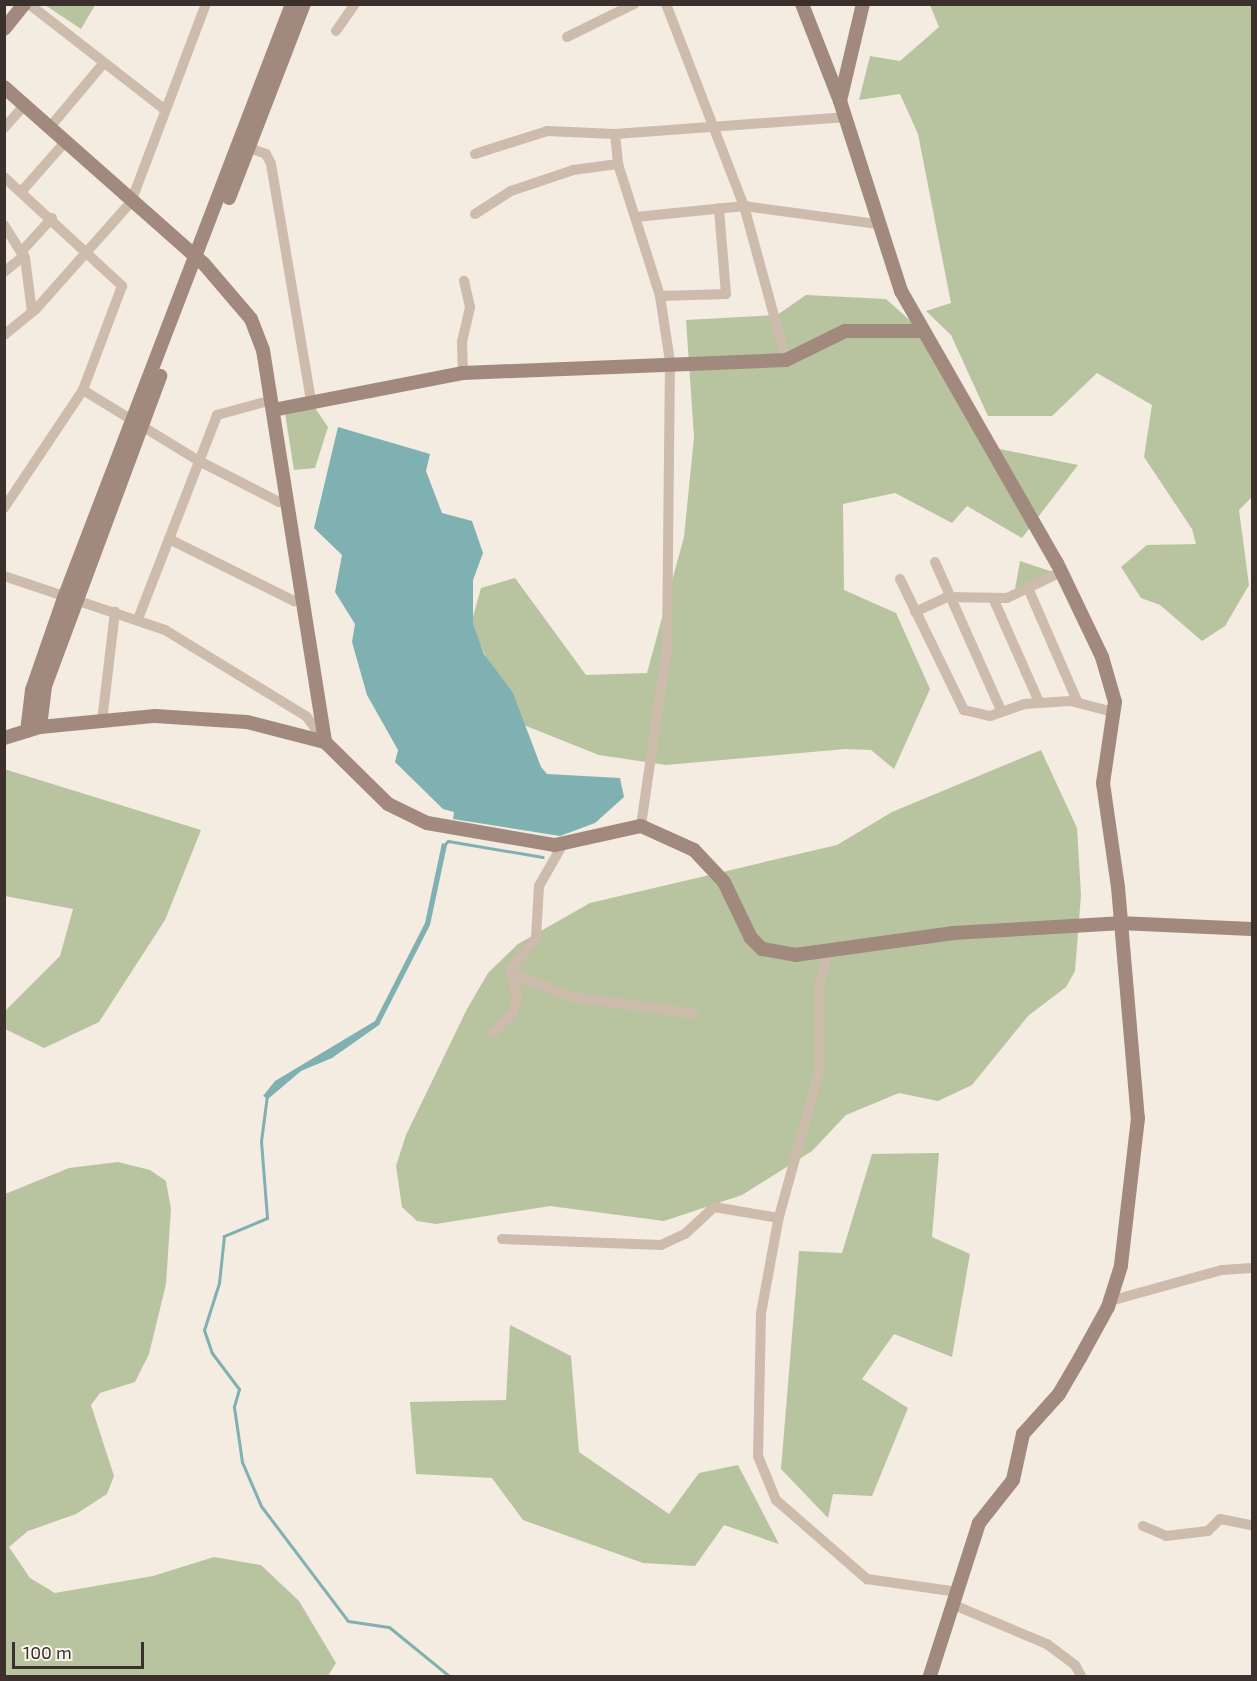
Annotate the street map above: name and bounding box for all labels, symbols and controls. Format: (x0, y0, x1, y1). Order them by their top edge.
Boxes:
scale bar (15, 1630, 147, 1668)
text: 100 m (23, 1641, 72, 1663)

